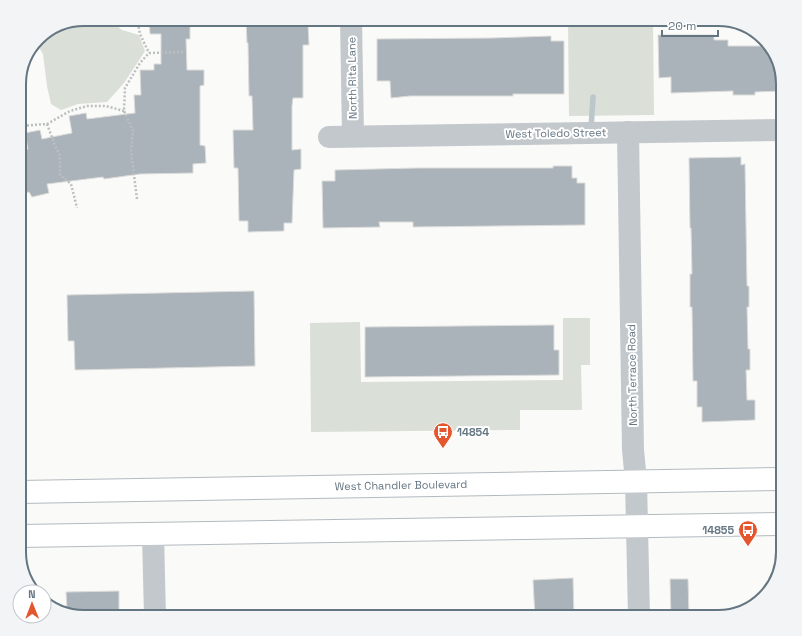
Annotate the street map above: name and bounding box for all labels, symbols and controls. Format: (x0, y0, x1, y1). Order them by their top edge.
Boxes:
scale bar (662, 12, 718, 38)
text: 20 m (668, 18, 696, 34)
street label: North Rita Lane (344, 37, 360, 119)
street label: West Toledo Street (505, 125, 607, 141)
street label: North Terrace Road (624, 324, 640, 426)
bus stop icon: 14854 (432, 421, 454, 449)
place label: 14854 (457, 425, 489, 439)
street label: West Chandler Boulevard (335, 477, 467, 493)
bus stop icon: 14855 (737, 519, 759, 547)
place label: 14855 (702, 523, 734, 537)
north arrow (12, 584, 52, 624)
text: N (28, 587, 36, 601)

